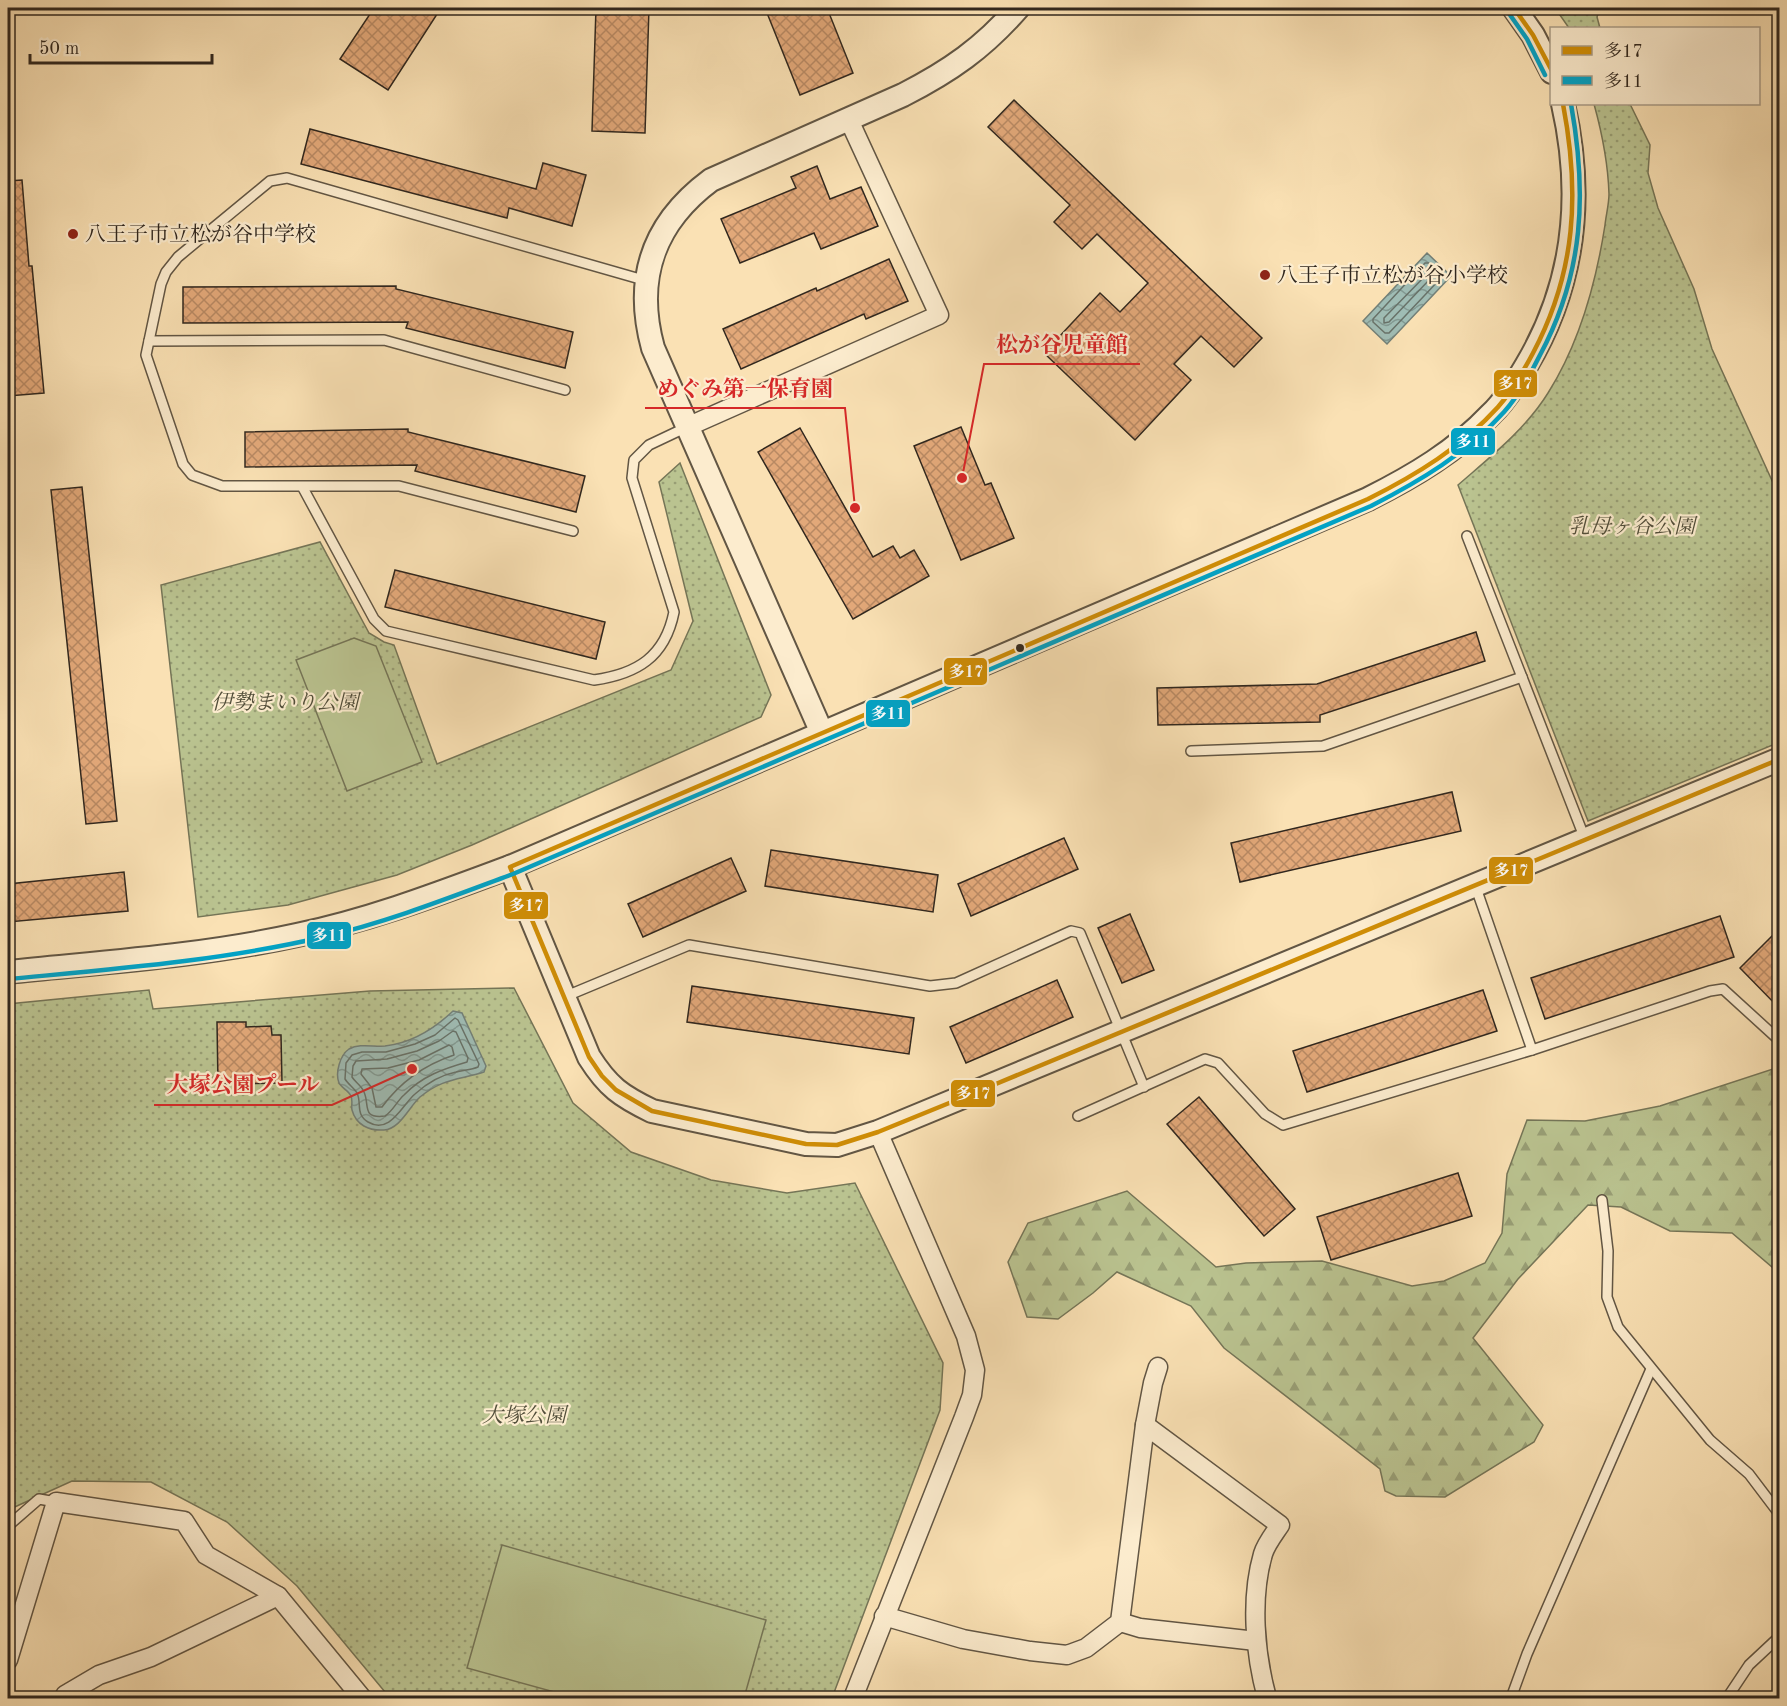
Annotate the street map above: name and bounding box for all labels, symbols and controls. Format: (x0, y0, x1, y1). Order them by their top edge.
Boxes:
scale bar (30, 27, 212, 65)
legend (1550, 27, 1760, 105)
text: 50 m (39, 40, 79, 58)
text: 多17 (1604, 41, 1643, 61)
text: 多11 (1604, 71, 1643, 91)
place label: 八王子市立松が谷中学校 (85, 223, 316, 246)
marker: 八王子市立松が谷中学校 (66, 227, 80, 241)
place label: 八王子市立松が谷小学校 (1277, 264, 1508, 287)
marker: 八王子市立松が谷小学校 (1258, 268, 1272, 282)
callout: 松が谷児童館 (984, 324, 1140, 364)
text: 松が谷児童館 (996, 333, 1128, 357)
callout: めぐみ第一保育園 (645, 368, 845, 408)
line badge: 多17 (1493, 369, 1538, 398)
text: 多17 (1498, 375, 1532, 393)
text: めぐみ第一保育園 (657, 377, 833, 401)
line badge: 多11 (1450, 427, 1496, 456)
text: 多11 (1456, 433, 1490, 451)
park label: 乳母ヶ谷公園 (1569, 515, 1698, 538)
unlabelled marker (1014, 642, 1026, 654)
line badge: 多17 (943, 657, 988, 686)
text: 多17 (949, 663, 983, 681)
park label: 伊勢まいり公園 (212, 691, 361, 714)
line badge: 多11 (865, 699, 911, 728)
text: 多11 (871, 705, 905, 723)
line badge: 多17 (1488, 856, 1534, 885)
text: 多17 (1494, 862, 1528, 880)
line badge: 多17 (503, 891, 549, 920)
text: 多17 (509, 897, 543, 915)
line badge: 多11 (306, 921, 352, 950)
text: 多11 (312, 927, 346, 945)
callout: 大塚公園プール (154, 1065, 332, 1105)
text: 大塚公園プール (167, 1073, 319, 1097)
line badge: 多17 (950, 1079, 996, 1108)
text: 多17 (956, 1085, 990, 1103)
park label: 大塚公園 (482, 1404, 569, 1427)

